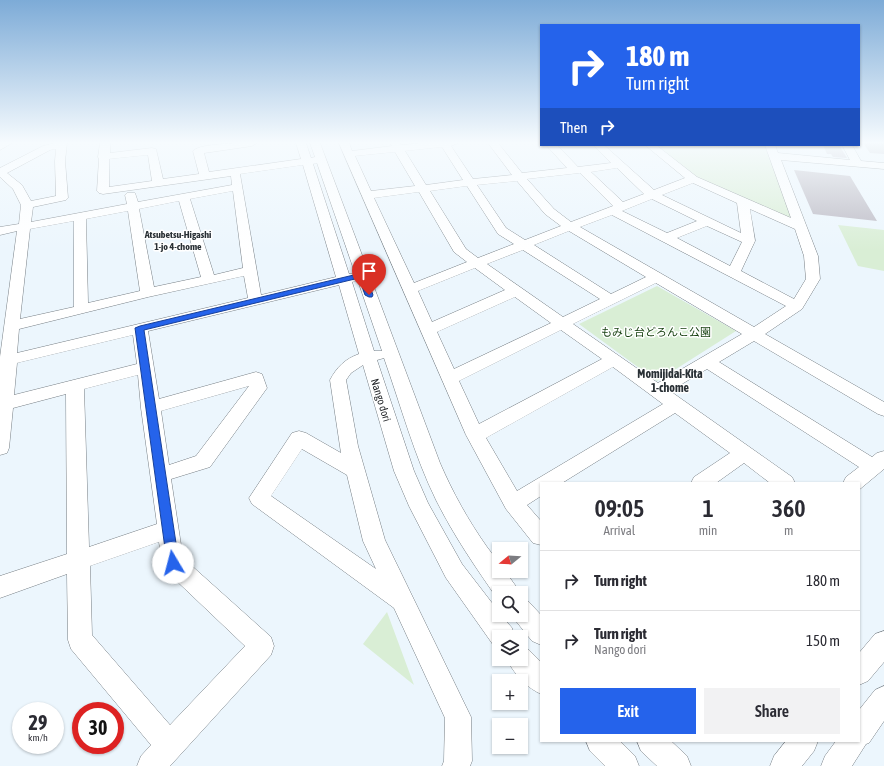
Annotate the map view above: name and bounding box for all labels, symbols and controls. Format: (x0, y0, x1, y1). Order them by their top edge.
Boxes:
icon: right (560, 40, 612, 92)
text: 180 m (626, 40, 689, 72)
text: Turn right (626, 73, 689, 94)
icon: right (596, 116, 618, 138)
text: Then (560, 119, 588, 136)
district label: Atsubetsu-Higashi 1-jo 4-chome (144, 229, 211, 252)
pin (352, 254, 386, 295)
icon: arrive (358, 260, 380, 282)
park label: もみじ台どろんこ公園 (601, 326, 711, 338)
district label: Momijidai-Kita 1-chome (637, 367, 703, 395)
street label: Nango dori (369, 377, 393, 423)
text: 09:05 (594, 495, 644, 522)
text: 1 (702, 495, 714, 522)
text: 360 (772, 495, 806, 522)
text: Arrival (603, 523, 635, 538)
text: min (699, 523, 717, 538)
text: m (784, 523, 793, 538)
position arrow (152, 542, 194, 584)
north arrow (492, 542, 528, 578)
map controls (492, 542, 528, 754)
icon: right (560, 570, 582, 592)
text: Turn right (594, 572, 647, 589)
text: 180 m (806, 572, 840, 589)
button: search (492, 586, 528, 622)
text: Turn right (594, 625, 647, 642)
button: layers (492, 630, 528, 666)
icon: right (560, 630, 582, 652)
text: 150 m (806, 632, 840, 649)
text: Nango dori (594, 642, 646, 657)
button: + (492, 674, 528, 710)
button: Exit (560, 688, 696, 734)
button: Share (704, 688, 840, 734)
speed limit sign: 30 (72, 702, 124, 754)
text: 29 (29, 711, 47, 734)
button: − (492, 718, 528, 754)
text: km/h (28, 732, 48, 743)

